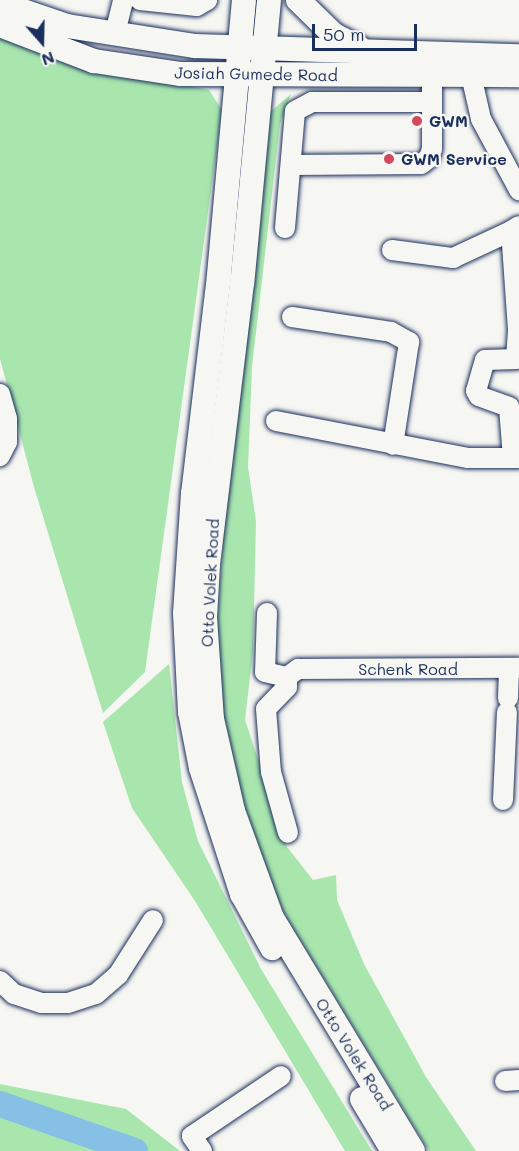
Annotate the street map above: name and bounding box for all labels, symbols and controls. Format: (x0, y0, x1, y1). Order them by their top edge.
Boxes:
north arrow (12, 12, 72, 72)
scale bar (315, 12, 420, 50)
text: 50 m (323, 22, 365, 46)
text: N (39, 47, 58, 71)
street label: Josiah Gumede Road (174, 63, 338, 85)
place label: GWM (429, 111, 468, 131)
marker: GWM (410, 114, 424, 128)
place label: GWM Service (401, 149, 507, 169)
marker: GWM Service (382, 152, 396, 166)
street label: Otto Volek Road (197, 518, 223, 648)
street label: Schenk Road (358, 659, 458, 679)
street label: Otto Volek Road (312, 994, 396, 1114)

